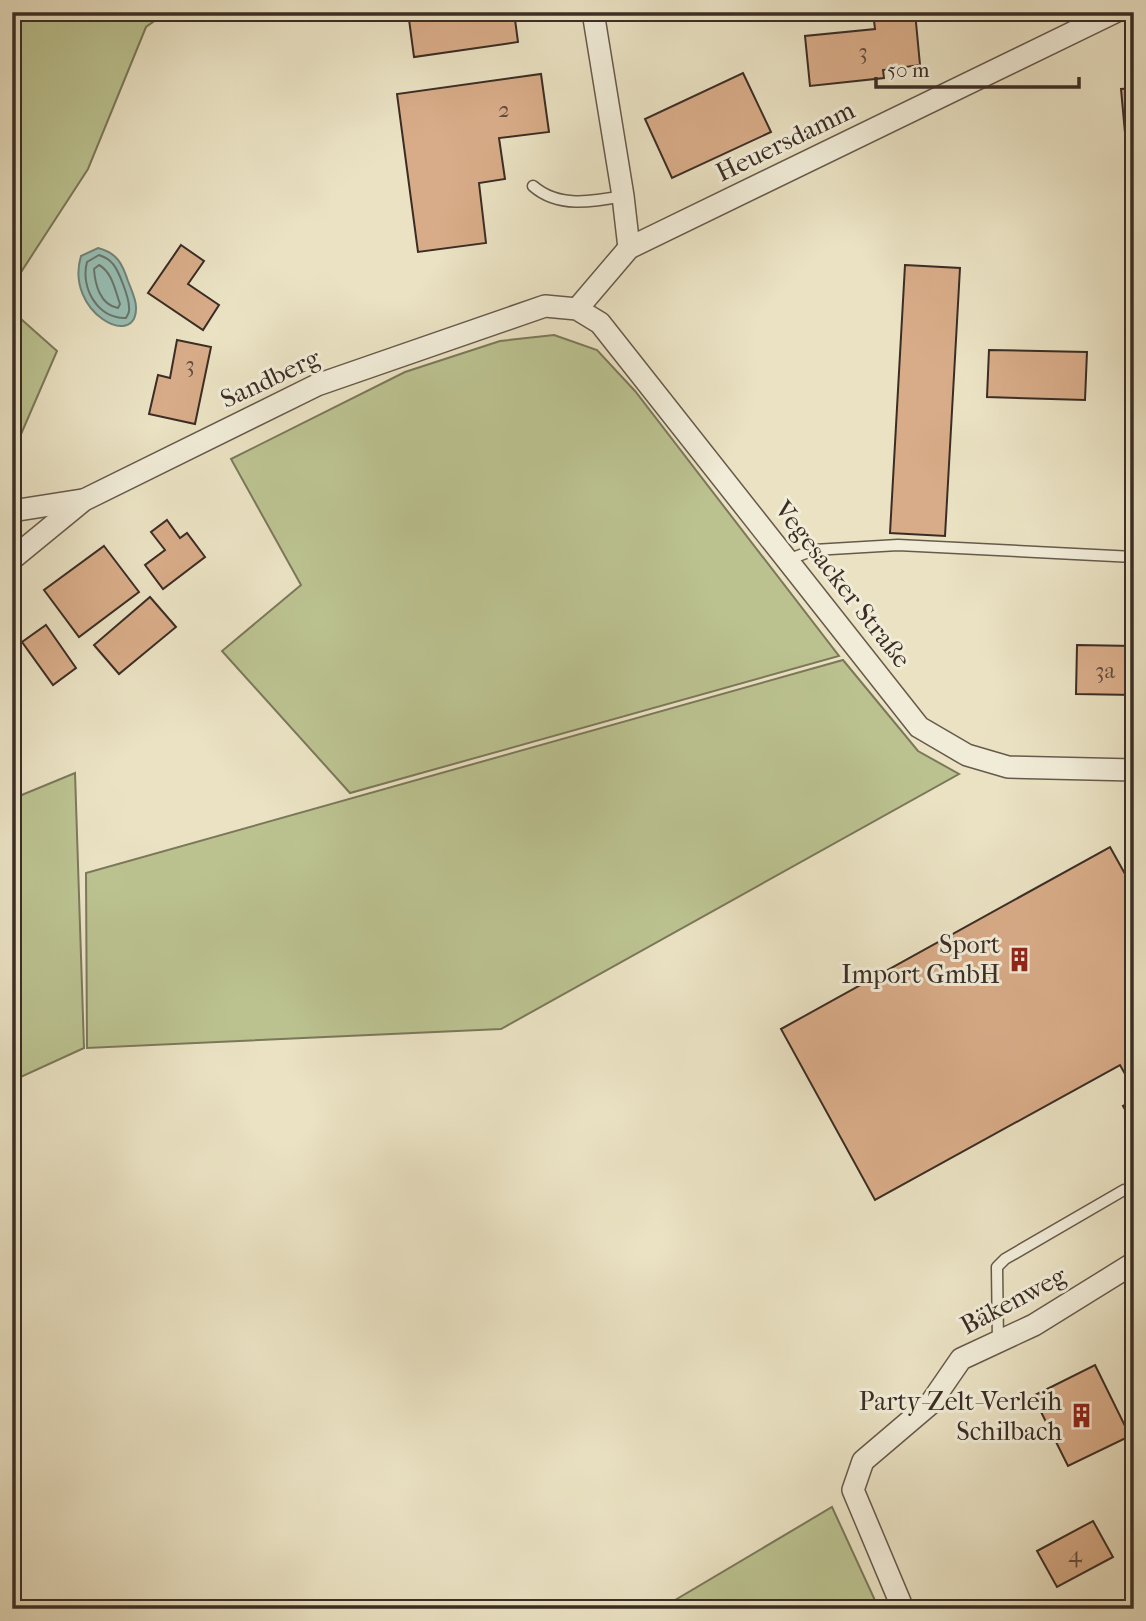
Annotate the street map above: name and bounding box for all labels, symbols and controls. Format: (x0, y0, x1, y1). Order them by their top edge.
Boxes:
house number: 3 (858, 38, 868, 65)
scale bar (876, 46, 1080, 90)
text: 50 m (887, 58, 930, 82)
street label: Heuersdamm (711, 94, 860, 188)
house number: 2 (498, 96, 510, 123)
street label: Sandberg (216, 342, 326, 415)
house number: 3 (185, 351, 195, 378)
street label: Vegesacker Straße (767, 494, 918, 674)
house number: 3a (1095, 657, 1115, 684)
place label: Sport Import GmbH (841, 929, 1001, 990)
building icon: Sport Import GmbH (1006, 945, 1034, 973)
street label: Bäkenweg (955, 1259, 1072, 1341)
place label: Party-Zelt-Verleih Schilbach (859, 1386, 1062, 1447)
building icon: Party-Zelt-Verleih Schilbach (1068, 1402, 1096, 1430)
house number: 4 (1068, 1541, 1083, 1568)

